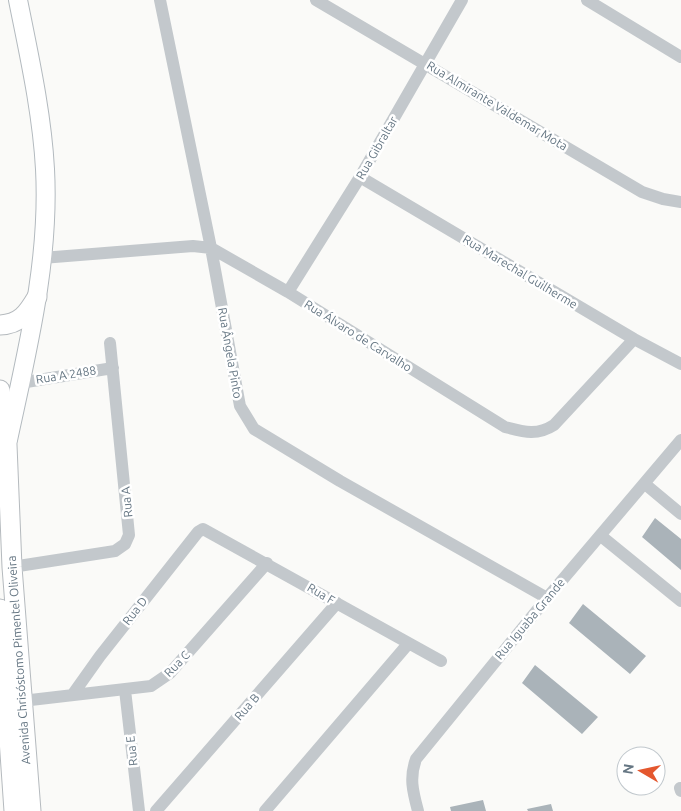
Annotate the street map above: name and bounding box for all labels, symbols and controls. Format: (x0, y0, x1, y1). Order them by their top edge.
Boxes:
street label: Rua Almirante Valdemar Mota (425, 58, 570, 153)
street label: Rua Gibraltar (353, 114, 400, 181)
street label: Rua Marechal Guilherme (461, 232, 580, 311)
street label: Rua Álvaro de Carvalho (302, 297, 414, 374)
street label: Rua Ângela Pinto (216, 306, 245, 399)
street label: Rua A 2488 (35, 363, 97, 386)
street label: Rua A (118, 486, 135, 518)
street label: Avenida Chrisóstomo Pimentel Oliveira (5, 555, 32, 765)
street label: Rua Iguaba Grande (492, 576, 567, 662)
street label: Rua F (305, 581, 337, 607)
street label: Rua D (120, 594, 149, 627)
street label: Rua C (161, 648, 192, 679)
street label: Rua B (232, 691, 262, 723)
street label: Rua E (123, 735, 140, 767)
north arrow (616, 746, 666, 796)
text: N (619, 763, 637, 775)

